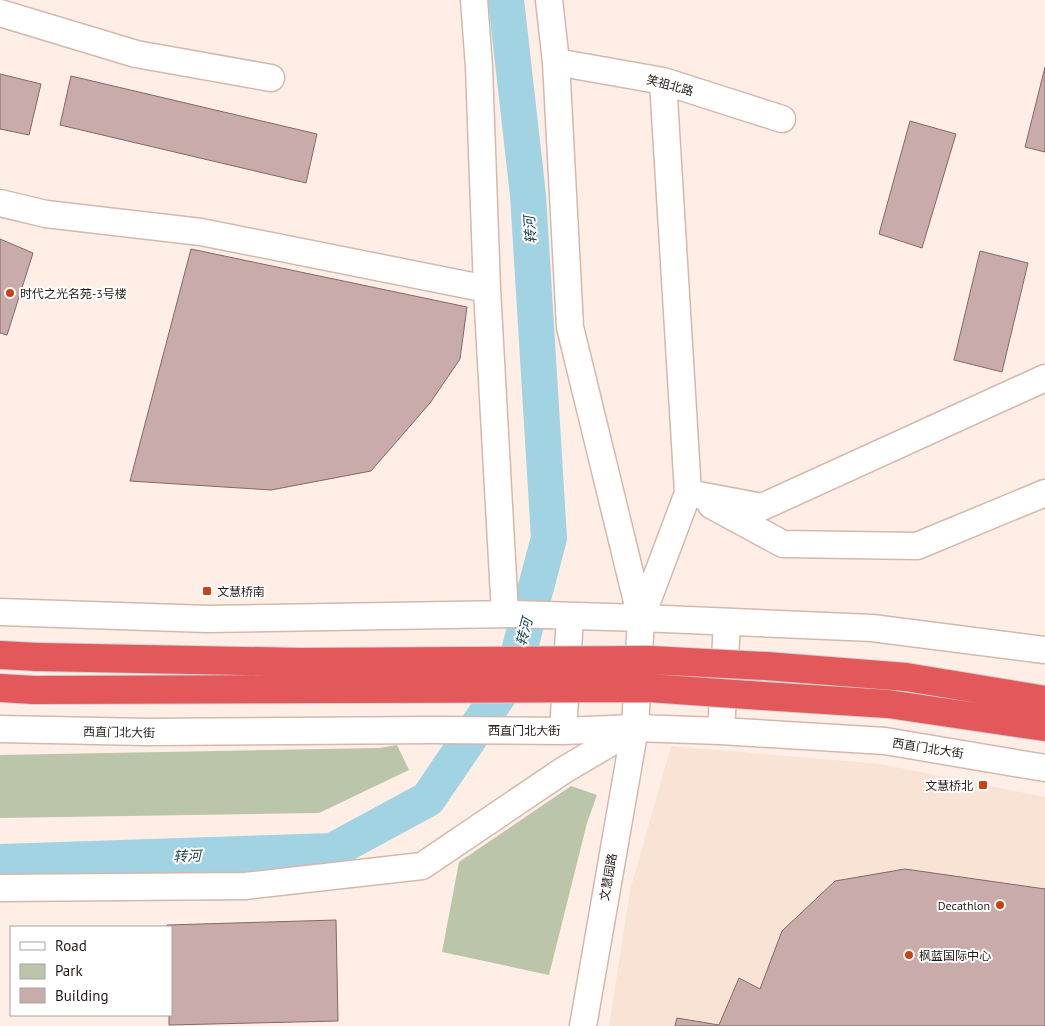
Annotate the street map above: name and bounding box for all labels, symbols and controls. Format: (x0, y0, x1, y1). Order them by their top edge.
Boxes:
street label: 笑祖北路 (645, 72, 695, 98)
water label: 转河 (520, 212, 540, 245)
place label: 时代之光名苑-3号楼 (20, 286, 127, 301)
marker: 时代之光名苑-3号楼 (4, 287, 16, 299)
place label: 文慧桥南 (217, 584, 265, 599)
marker: 文慧桥南 (201, 585, 213, 597)
water label: 转河 (512, 613, 537, 648)
street label: 西直门北大街 (488, 723, 560, 738)
street label: 西直门北大街 (83, 724, 155, 740)
street label: 西直门北大街 (891, 735, 965, 761)
place label: 文慧桥北 (925, 778, 973, 793)
marker: 文慧桥北 (977, 779, 989, 791)
water label: 转河 (173, 846, 204, 865)
street label: 文慧园路 (596, 852, 620, 902)
place label: Decathlon (938, 898, 990, 913)
marker: Decathlon (994, 899, 1006, 911)
legend (10, 926, 172, 1016)
text: Road (55, 936, 87, 955)
place label: 枫蓝国际中心 (919, 948, 991, 963)
marker: 枫蓝国际中心 (903, 949, 915, 961)
text: Park (55, 961, 83, 980)
text: Building (55, 986, 109, 1005)

